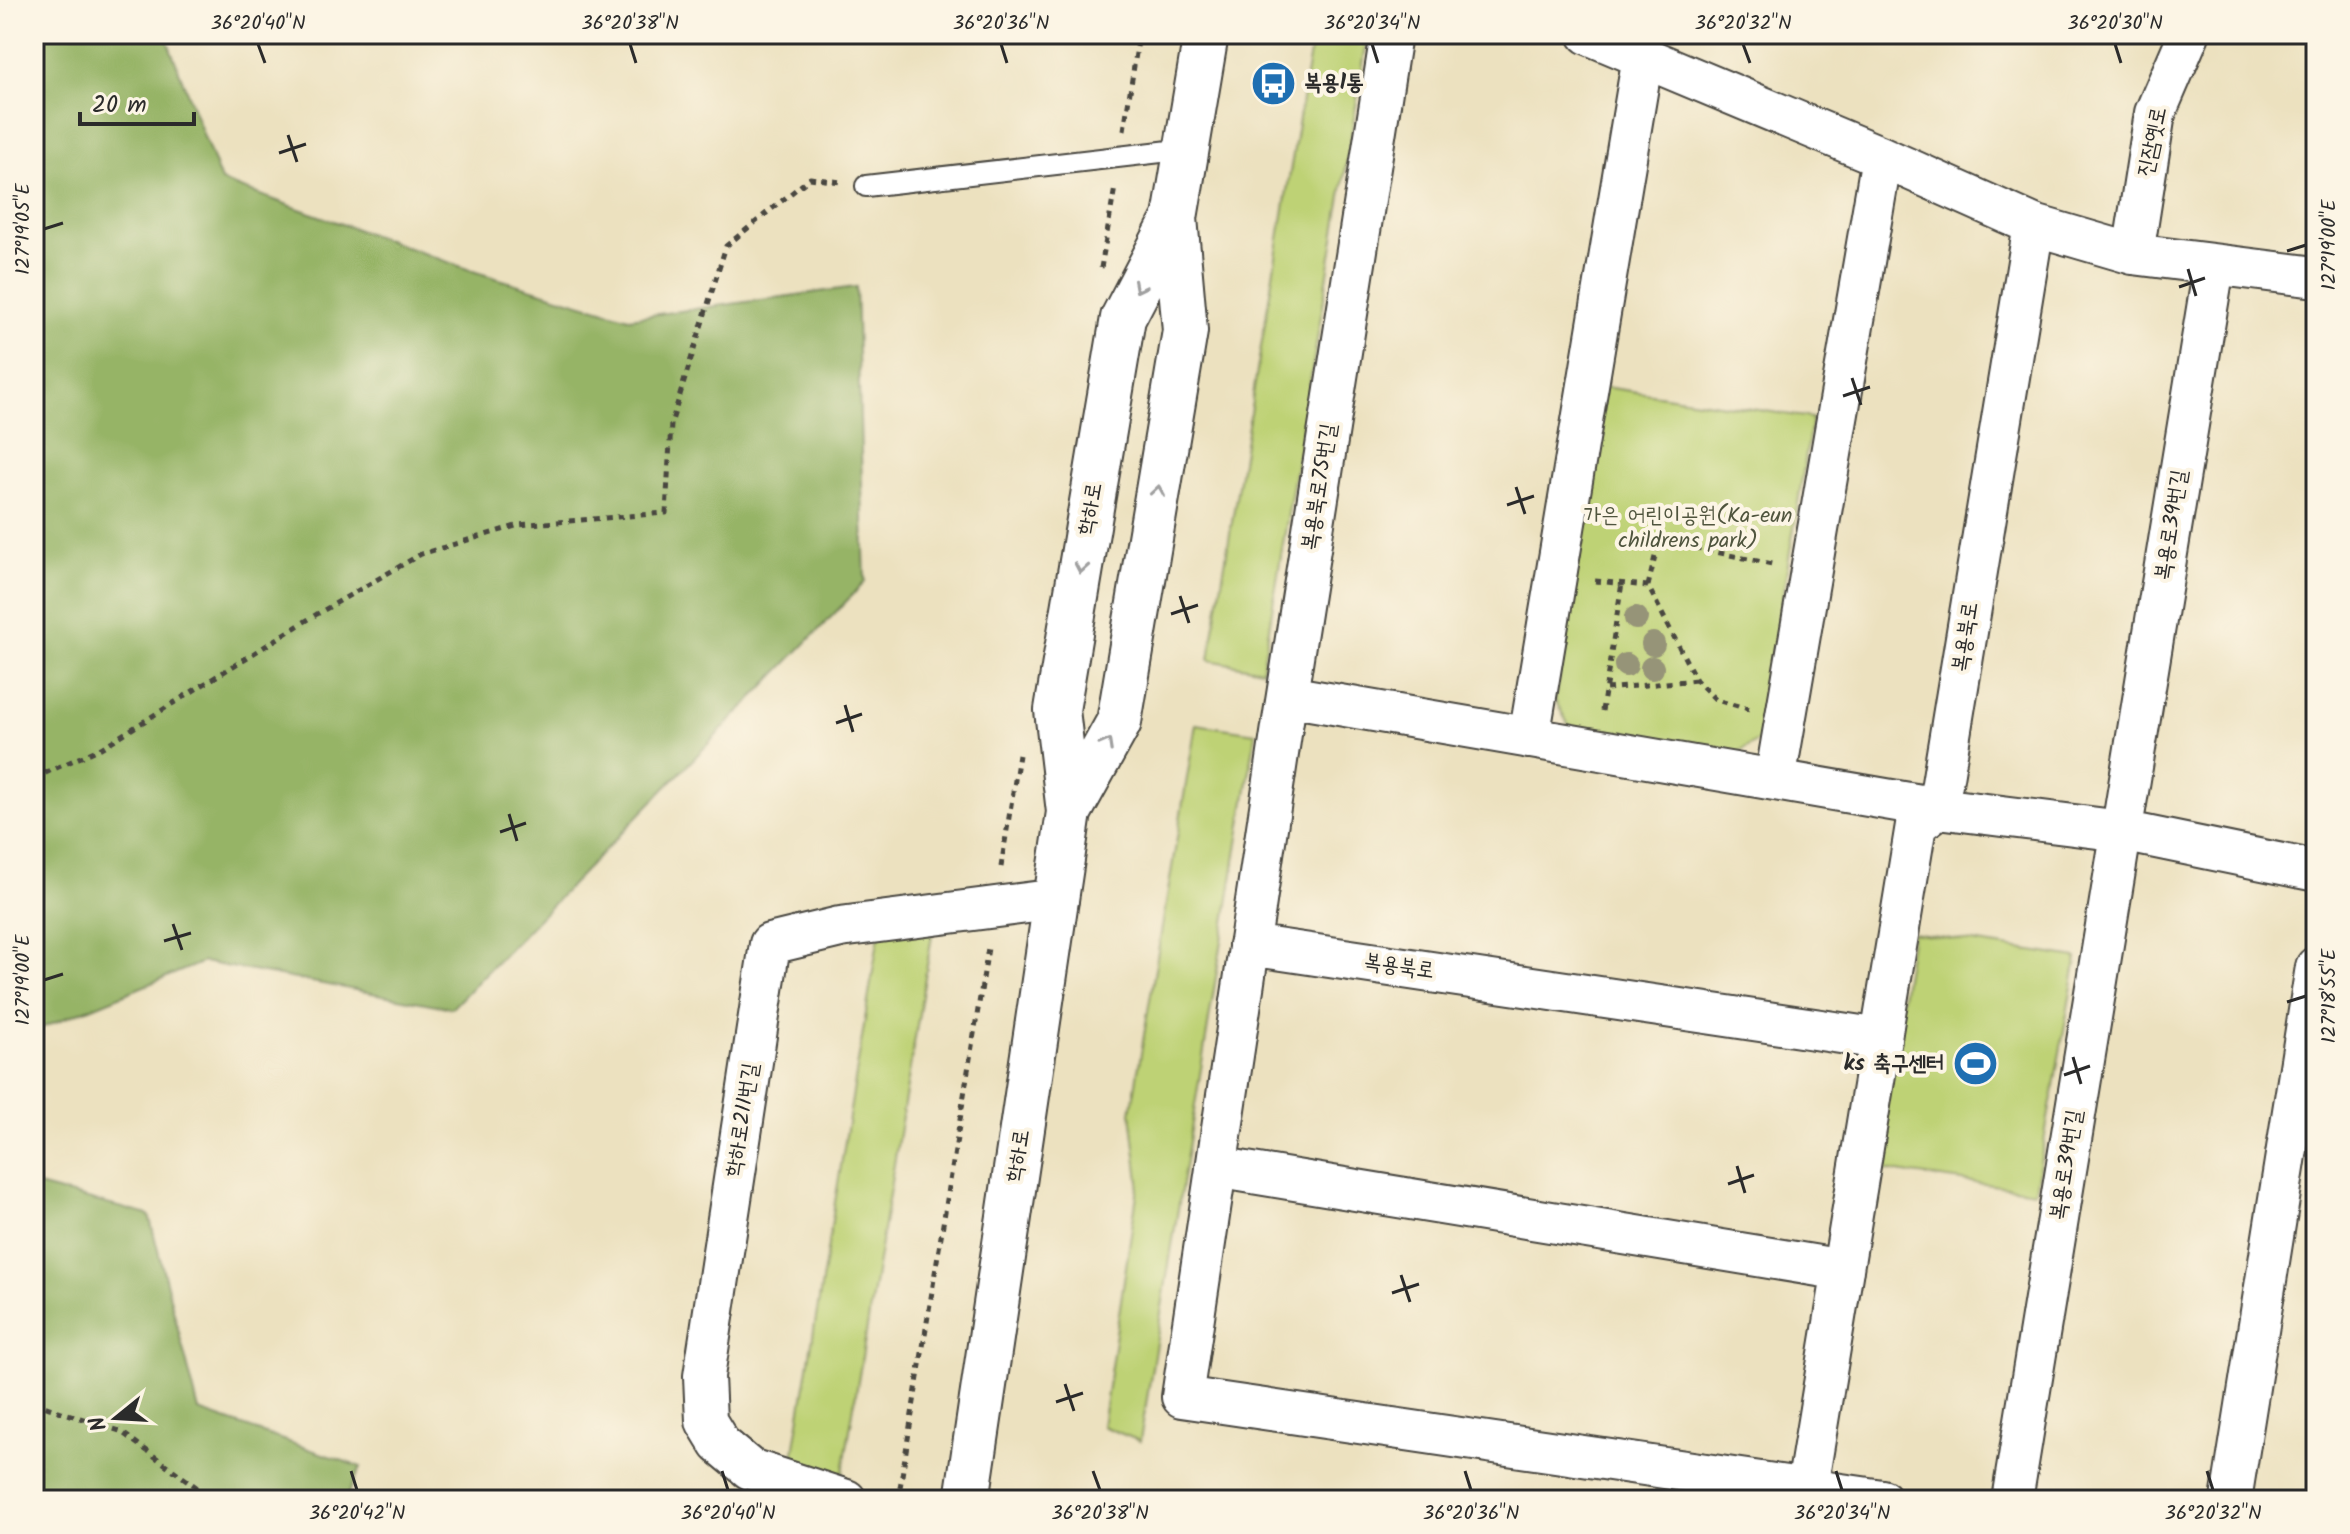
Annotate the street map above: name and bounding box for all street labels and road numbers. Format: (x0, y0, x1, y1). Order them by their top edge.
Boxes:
street label: 진잠옛로 (2129, 104, 2177, 180)
street label: 복용북로75번길 (1293, 421, 1347, 553)
street label: 복용로39번길 (2146, 467, 2198, 583)
street label: 학하로 (1069, 480, 1113, 538)
street label: 복용북로 (1943, 599, 1989, 675)
street label: 복용북로 (1362, 945, 1436, 989)
street label: 학하로211번길 (717, 1060, 769, 1180)
street label: 복용로39번길 (2041, 1107, 2093, 1223)
street label: 학하로 (998, 1127, 1040, 1185)

